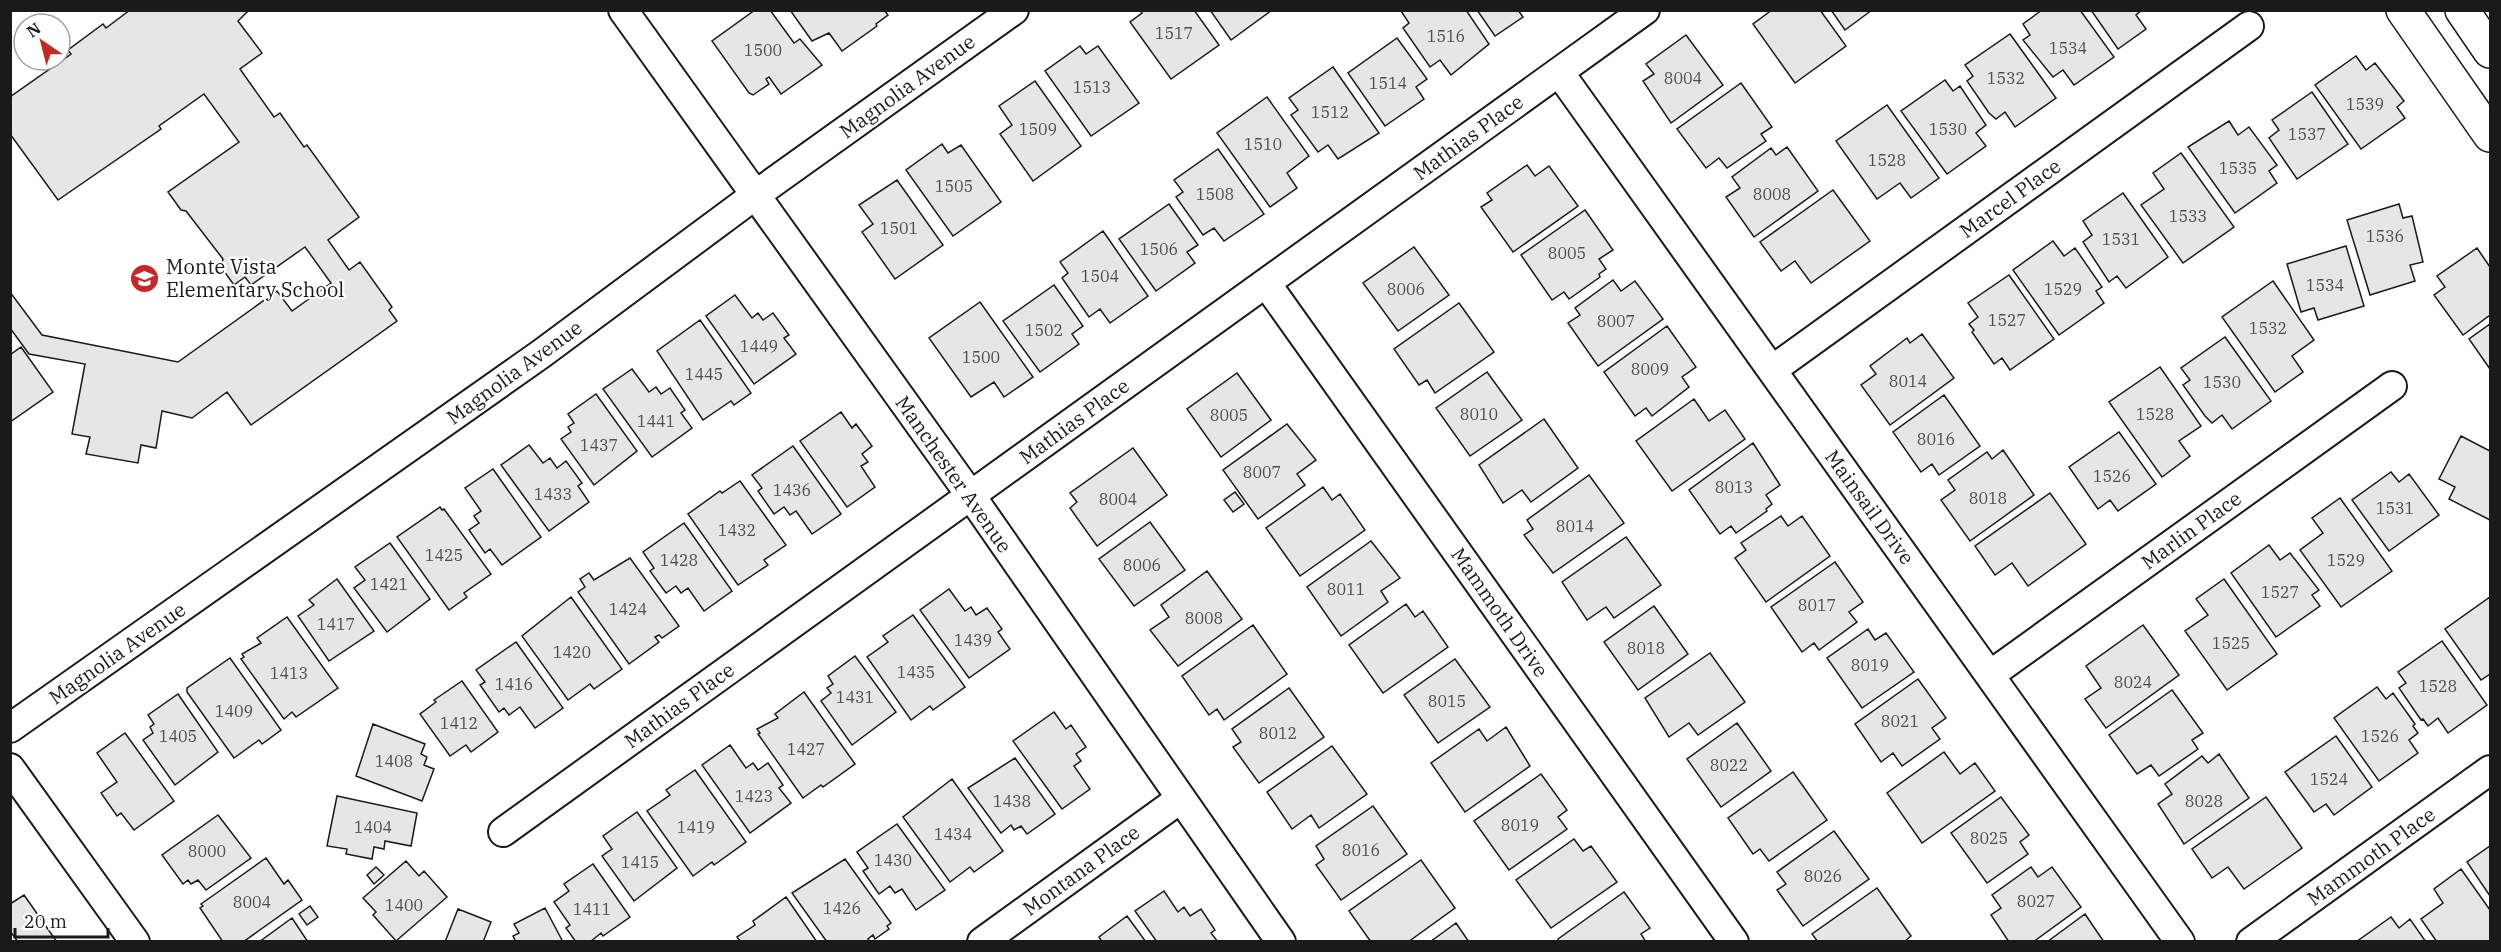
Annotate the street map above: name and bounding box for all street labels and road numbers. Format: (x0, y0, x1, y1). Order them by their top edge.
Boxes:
street label: Magnolia Avenue (834, 28, 980, 144)
street label: Mathias Place (1408, 88, 1528, 186)
street label: Marcel Place (1954, 152, 2066, 244)
street label: Magnolia Avenue (441, 314, 587, 430)
street label: Mathias Place (1014, 372, 1134, 470)
street label: Manchester Avenue (890, 390, 1018, 558)
street label: Mainsail Drive (1819, 444, 1921, 570)
street label: Marlin Place (2136, 485, 2246, 575)
street label: Mammoth Drive (1445, 542, 1555, 682)
street label: Magnolia Avenue (43, 596, 191, 710)
street label: Mathias Place (619, 656, 739, 754)
street label: Mammoth Place (2301, 800, 2441, 912)
street label: Montana Place (1017, 818, 1145, 922)

